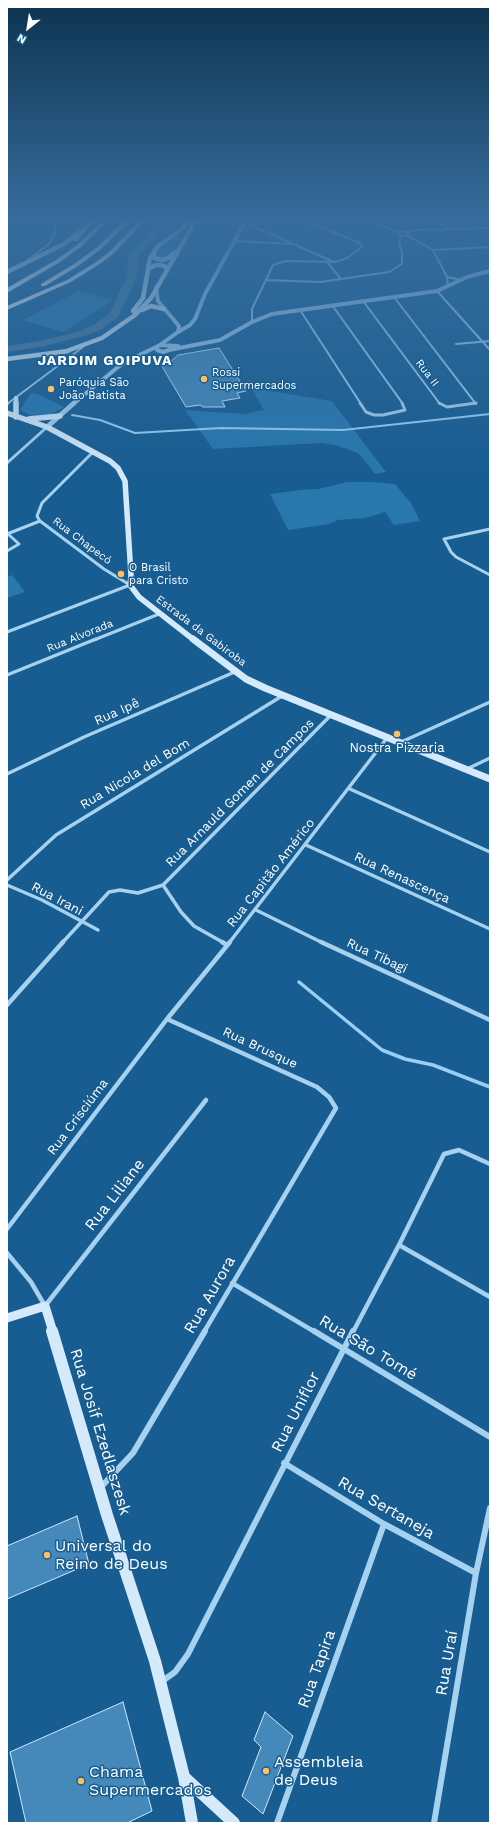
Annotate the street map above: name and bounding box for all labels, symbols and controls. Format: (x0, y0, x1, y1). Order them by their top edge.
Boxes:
north arrow (8, 8, 48, 48)
text: N (15, 31, 29, 46)
district label: JARDIM GOIPUVA (38, 353, 172, 369)
street label: Rua II (413, 357, 441, 389)
place label: Rossi Supermercados (212, 366, 296, 392)
marker: Rossi Supermercados (199, 374, 209, 384)
place label: Paróquia São João Batista (59, 376, 129, 402)
marker: Paróquia São João Batista (46, 384, 56, 394)
street label: Rua Chapecó (50, 515, 114, 567)
place label: O Brasil para Cristo (129, 561, 188, 587)
marker: O Brasil para Cristo (116, 569, 126, 579)
street label: Estrada da Gabiroba (153, 593, 249, 669)
street label: Rua Alvorada (45, 617, 115, 655)
street label: Rua Ipê (92, 695, 142, 729)
street label: Rua Arnauld Gomen de Campos (163, 716, 317, 870)
marker: Nostra Pizzaria (392, 729, 402, 739)
street label: Rua Nicola del Bom (77, 735, 193, 813)
place label: Nostra Pizzaria (349, 740, 445, 756)
street label: Rua Capitão Américo (224, 816, 318, 930)
street label: Rua Renascença (352, 849, 452, 907)
street label: Rua Irani (29, 879, 85, 919)
street label: Rua Tibagi (344, 935, 410, 977)
street label: Rua Brusque (220, 1024, 300, 1072)
street label: Rua Crisciúma (44, 1076, 112, 1158)
street label: Rua Liliane (81, 1155, 149, 1235)
street label: Rua Aurora (180, 1253, 240, 1337)
street label: Rua São Tomé (315, 1311, 421, 1385)
street label: Rua Josif Ezedlaszesk (65, 1346, 135, 1518)
street label: Rua Uniflor (268, 1369, 324, 1455)
street label: Rua Sertaneja (334, 1473, 438, 1543)
place label: Universal do Reino de Deus (55, 1536, 168, 1574)
marker: Universal do Reino de Deus (42, 1550, 52, 1560)
street label: Rua Tapira (294, 1627, 340, 1711)
street label: Rua Uraí (432, 1629, 462, 1697)
place label: Assembleia de Deus (274, 1752, 363, 1790)
place label: Chama Supermercados (89, 1762, 212, 1800)
marker: Assembleia de Deus (261, 1766, 271, 1776)
marker: Chama Supermercados (76, 1776, 86, 1786)

